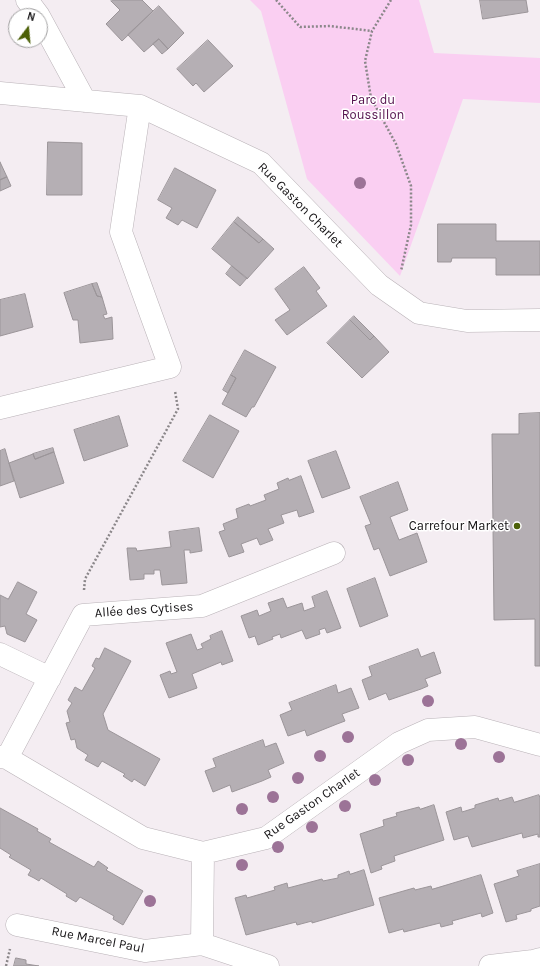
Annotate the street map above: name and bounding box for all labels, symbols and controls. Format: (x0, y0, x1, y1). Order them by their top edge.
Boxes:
north arrow (8, 8, 48, 48)
text: N (26, 10, 37, 24)
park label: Parc du Roussillon (342, 92, 404, 123)
street label: Rue Gaston Charlet (254, 159, 346, 251)
place label: Carrefour Market (409, 518, 509, 534)
marker: Carrefour Market (512, 521, 522, 531)
street label: Allée des Cytises (94, 599, 194, 621)
street label: Rue Gaston Charlet (261, 765, 363, 843)
street label: Rue Marcel Paul (50, 923, 146, 957)

